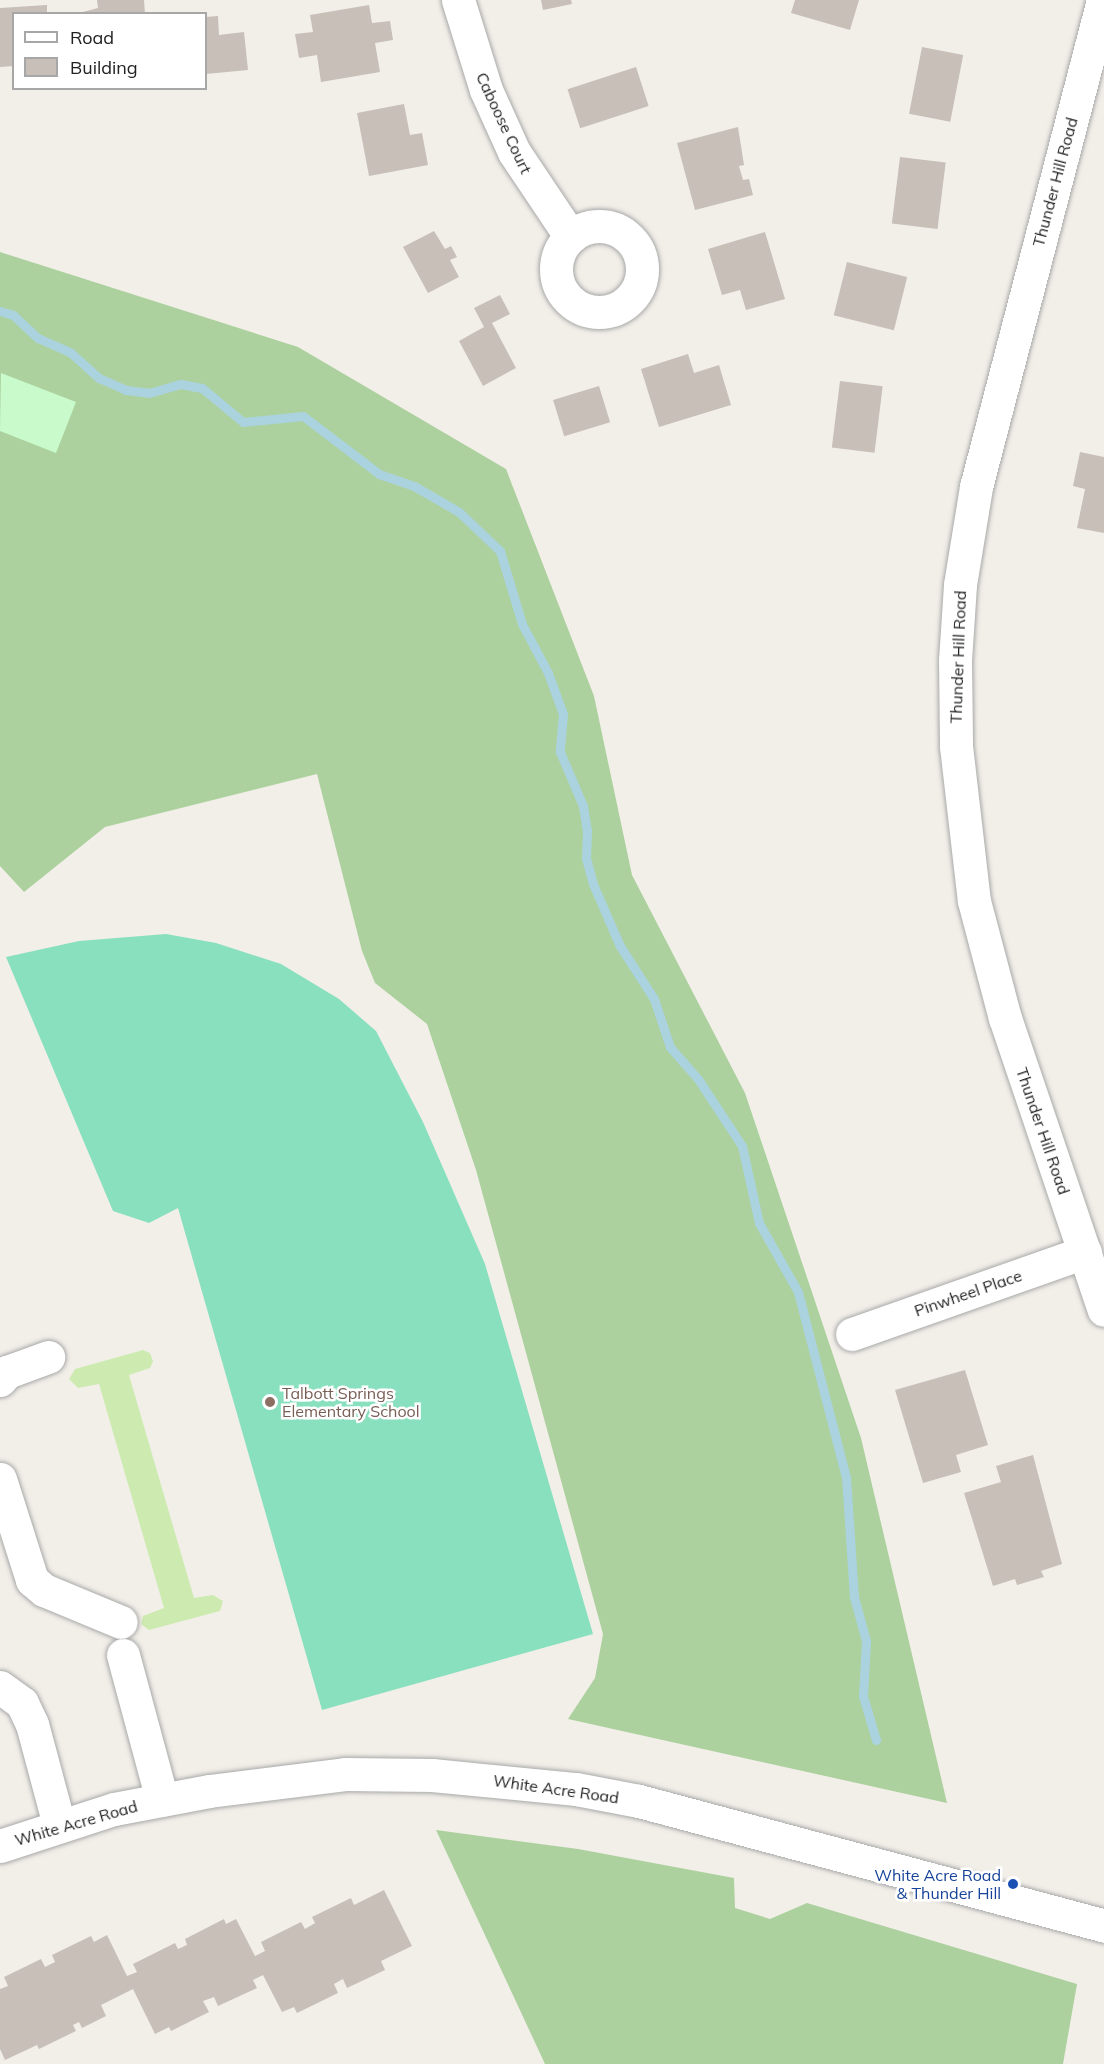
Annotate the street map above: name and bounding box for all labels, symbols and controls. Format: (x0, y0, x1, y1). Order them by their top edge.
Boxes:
legend (12, 12, 207, 90)
text: Road (70, 26, 114, 49)
text: Building (70, 56, 138, 79)
street label: Caboose Court (472, 69, 536, 177)
street label: Thunder Hill Road (1029, 115, 1081, 249)
street label: Thunder Hill Road (946, 590, 970, 724)
street label: Thunder Hill Road (1012, 1065, 1074, 1197)
street label: Pinwheel Place (912, 1266, 1024, 1320)
place label: Talbott Springs Elementary School (282, 1383, 420, 1421)
marker: Talbott Springs Elementary School (263, 1395, 277, 1409)
street label: White Acre Road (492, 1771, 620, 1807)
street label: White Acre Road (12, 1796, 140, 1850)
place label: White Acre Road & Thunder Hill (874, 1865, 1001, 1903)
marker: White Acre Road & Thunder Hill (1006, 1877, 1020, 1891)

